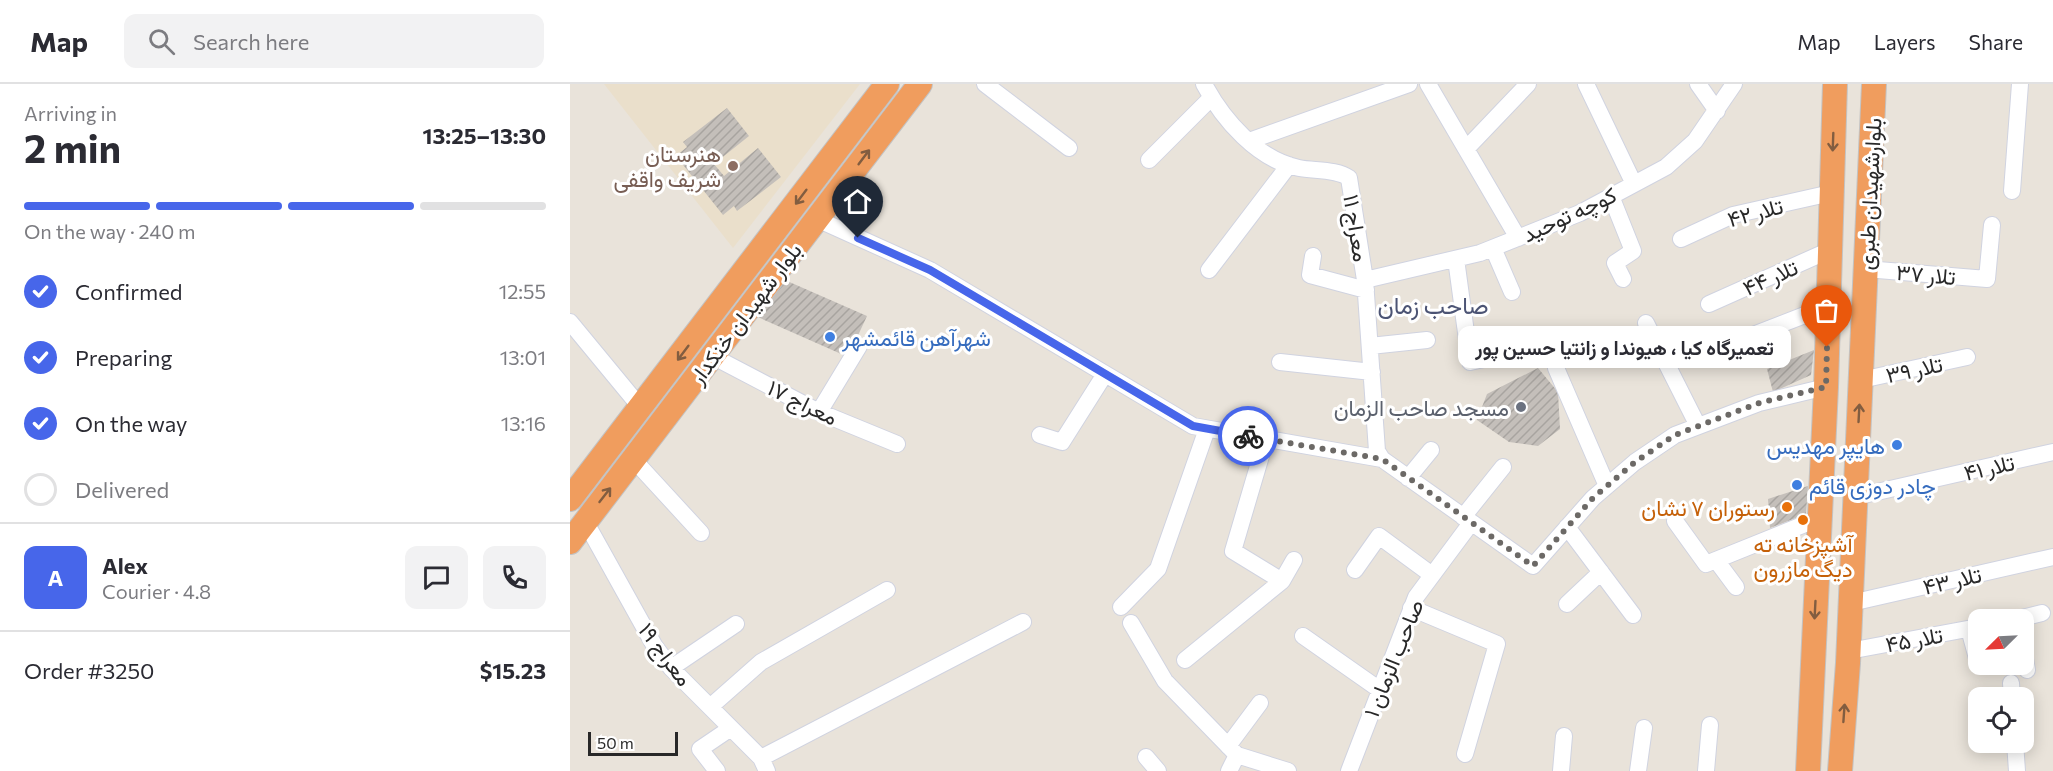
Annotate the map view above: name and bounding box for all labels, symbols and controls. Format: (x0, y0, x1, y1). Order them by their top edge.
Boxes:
search box (124, 14, 544, 68)
text: Map (30, 24, 88, 58)
icon: search (145, 25, 178, 58)
text: Search here (193, 28, 309, 55)
text: Map (1797, 29, 1841, 54)
text: Layers (1874, 29, 1936, 54)
text: Share (1969, 29, 2023, 54)
text: Arriving in (24, 101, 117, 125)
street label: بلوارشهیدان طبری (1852, 117, 1887, 271)
text: 13:25–13:30 (423, 122, 546, 149)
text: 2 min (24, 123, 121, 171)
one-way arrow (1828, 132, 1839, 152)
place label: هنرستان شریف واقفی (613, 140, 721, 193)
one-way arrow (858, 149, 871, 165)
marker: هنرستان شریف واقفی (726, 159, 740, 173)
pin (832, 176, 883, 238)
street label: کوچه توحید (1518, 180, 1621, 249)
icon: home (841, 185, 874, 218)
one-way arrow (795, 189, 808, 205)
street label: معراج ۱۱ (1336, 192, 1376, 264)
street label: تلار ۴۲ (1724, 192, 1786, 233)
text: On the way · 240 m (24, 219, 196, 243)
street label: بلوار شهیدان خنکدار (682, 237, 808, 390)
street label: تلار ۴۴ (1738, 253, 1802, 302)
street label: تلار ۳۷ (1895, 258, 1957, 291)
icon: check (24, 275, 57, 308)
text: Confirmed (75, 278, 182, 305)
text: 12:55 (499, 279, 546, 303)
pin (1801, 285, 1852, 347)
district label: صاحب زمان (1378, 290, 1489, 321)
icon: bag (1810, 294, 1843, 327)
place label: شهرآهن قائمشهر (841, 324, 991, 352)
callout: تعمیرگاه کیا ، هیوندا و زانتیا حسین پور (1458, 326, 1791, 368)
marker: شهرآهن قائمشهر (823, 330, 837, 344)
text: تعمیرگاه کیا ، هیوندا و زانتیا حسین پور (1475, 335, 1774, 359)
icon: check (24, 341, 57, 374)
text: Preparing (75, 344, 172, 371)
one-way arrow (677, 344, 689, 360)
text: 13:01 (500, 345, 546, 369)
street label: تلار ۳۹ (1883, 350, 1945, 389)
street label: معراج ۱۷ (763, 373, 842, 432)
place label: مسجد صاحب الزمان (1334, 394, 1509, 422)
marker: مسجد صاحب الزمان (1514, 400, 1528, 414)
one-way arrow (1854, 404, 1865, 424)
courier (1218, 406, 1278, 466)
icon: check (24, 407, 57, 440)
text: On the way (75, 410, 187, 437)
text: 13:16 (501, 411, 546, 435)
icon: bike (1232, 420, 1265, 453)
place label: هایپر مهدیس (1766, 432, 1885, 461)
marker: هایپر مهدیس (1890, 438, 1904, 452)
street label: تلار ۴۱ (1961, 448, 2017, 487)
place label: چادر دوزی قائم (1809, 472, 1936, 501)
text: Delivered (75, 476, 169, 503)
marker: چادر دوزی قائم (1790, 478, 1804, 492)
one-way arrow (599, 487, 612, 503)
place label: رستوران ۷ نشان (1641, 494, 1775, 522)
marker: رستوران ۷ نشان (1780, 500, 1794, 514)
marker: آشپزخانه ته دیگ مازرون (1796, 513, 1810, 527)
place label: آشپزخانه ته دیگ مازرون (1753, 530, 1854, 583)
button: chat (405, 546, 468, 609)
button: phone (483, 546, 546, 609)
text: Alex (102, 552, 148, 579)
street label: تلار ۴۳ (1920, 560, 1984, 601)
text: A (48, 564, 63, 591)
text: Courier · 4.8 (102, 579, 211, 603)
street label: صاحب الزمان ۱ (1357, 595, 1430, 721)
one-way arrow (1810, 600, 1821, 620)
north arrow (1968, 609, 2034, 675)
map controls (1968, 609, 2034, 753)
street label: معراج ۱۹ (632, 617, 699, 692)
street label: تلار ۴۵ (1883, 621, 1945, 658)
text: Order #3250 (24, 657, 154, 684)
text: $15.23 (480, 657, 546, 684)
button: locate (1968, 687, 2034, 753)
one-way arrow (1839, 703, 1850, 723)
scale bar (588, 729, 678, 756)
text: 50 m (597, 733, 634, 752)

